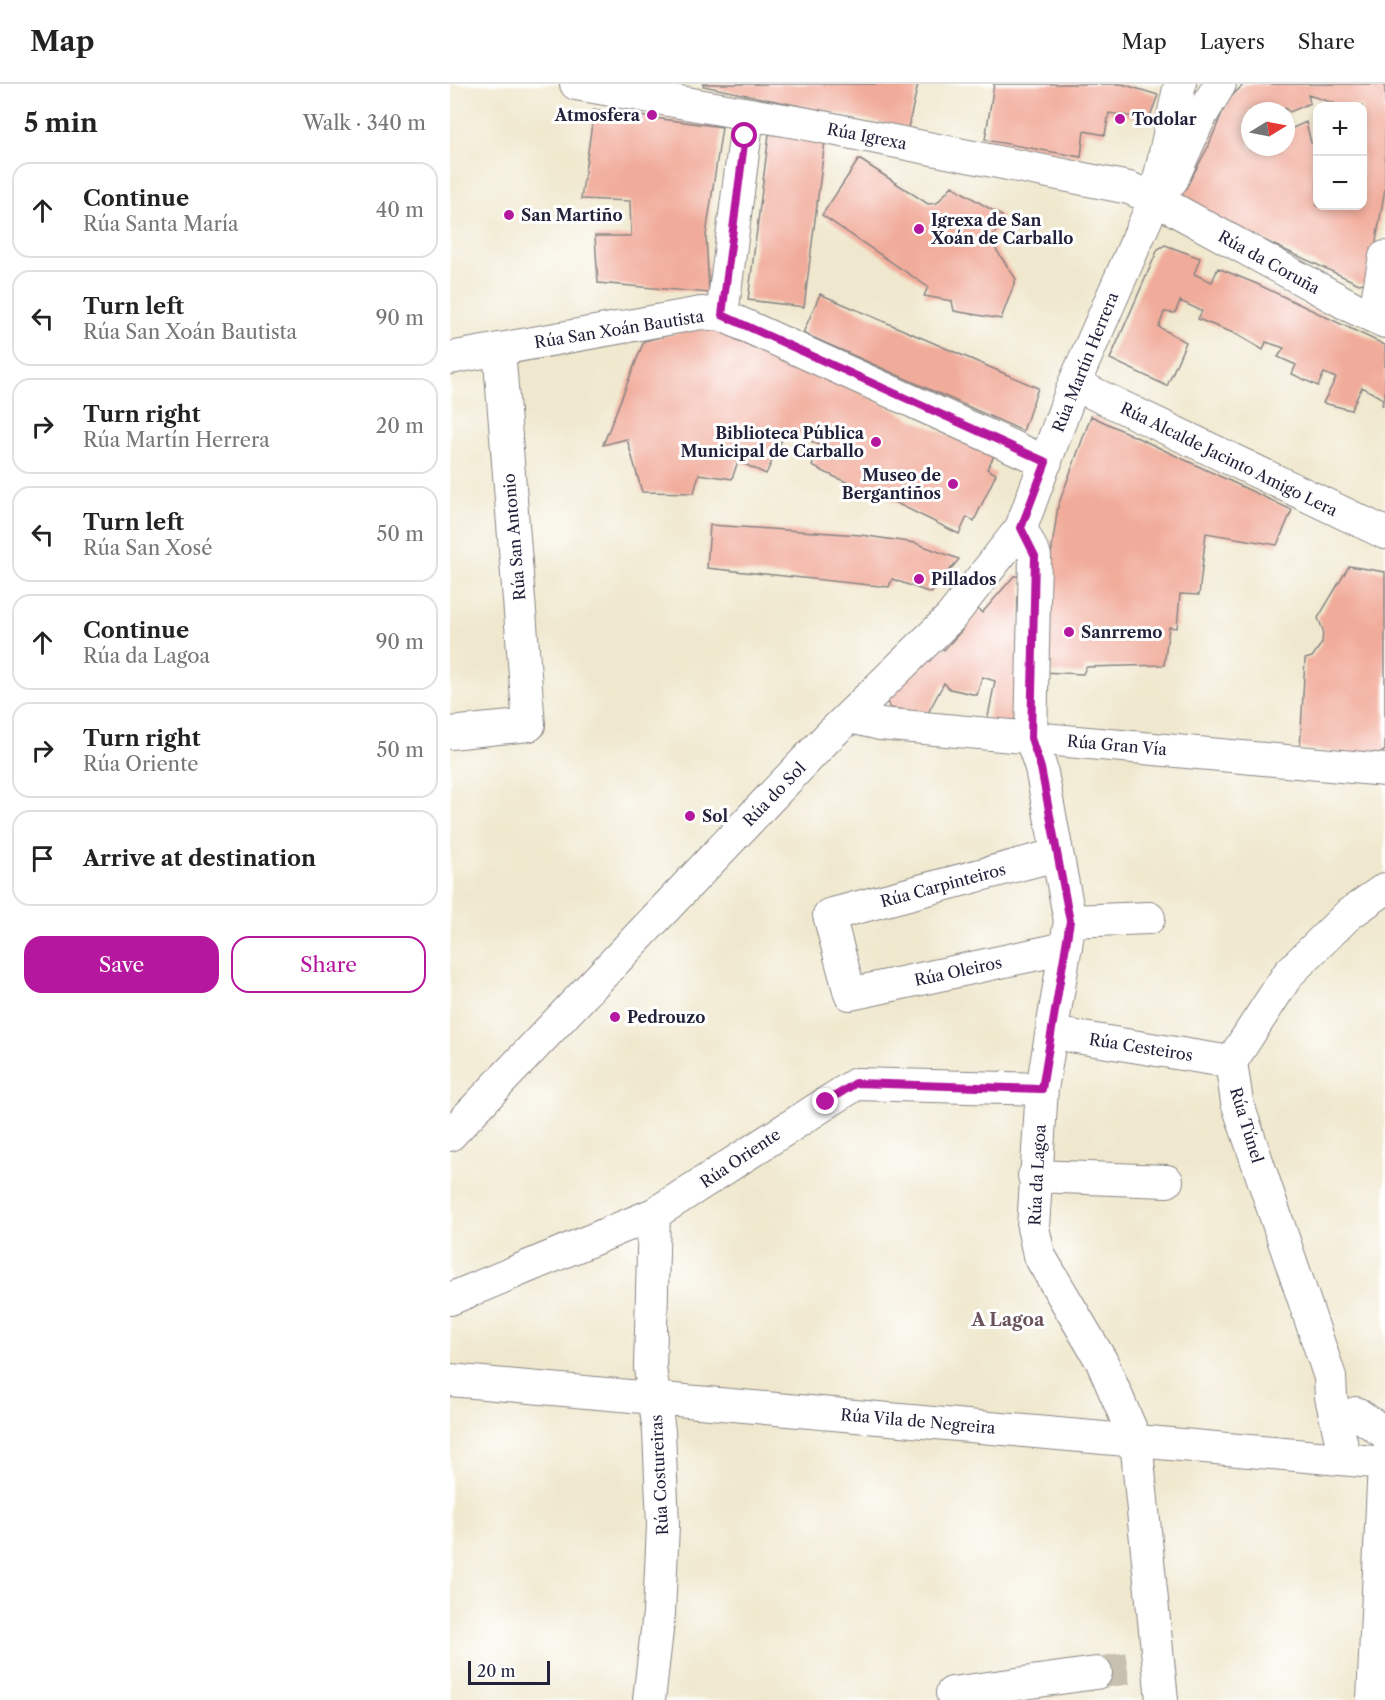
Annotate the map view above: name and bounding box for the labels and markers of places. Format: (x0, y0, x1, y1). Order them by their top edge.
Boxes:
place label: Atmosfera (554, 105, 641, 125)
marker: Atmosfera (645, 108, 659, 122)
place label: Todolar (1132, 109, 1197, 129)
marker: Todolar (1113, 112, 1127, 126)
place label: San Martiño (521, 205, 623, 225)
marker: San Martiño (502, 208, 516, 222)
place label: Igrexa de San Xoán de Carballo (930, 210, 1073, 248)
marker: Igrexa de San Xoán de Carballo (912, 222, 926, 236)
place label: Biblioteca Pública Municipal de Carballo (681, 423, 865, 461)
marker: Biblioteca Pública Municipal de Carballo (869, 435, 883, 449)
place label: Museo de Bergantiños (842, 465, 941, 503)
marker: Museo de Bergantiños (946, 477, 960, 491)
place label: Pillados (931, 569, 997, 589)
marker: Pillados (912, 572, 926, 586)
place label: Sanrremo (1081, 622, 1163, 642)
marker: Sanrremo (1062, 625, 1076, 639)
place label: Sol (702, 806, 728, 826)
marker: Sol (683, 809, 697, 823)
place label: Pedrouzo (627, 1007, 705, 1027)
marker: Pedrouzo (608, 1010, 622, 1024)

